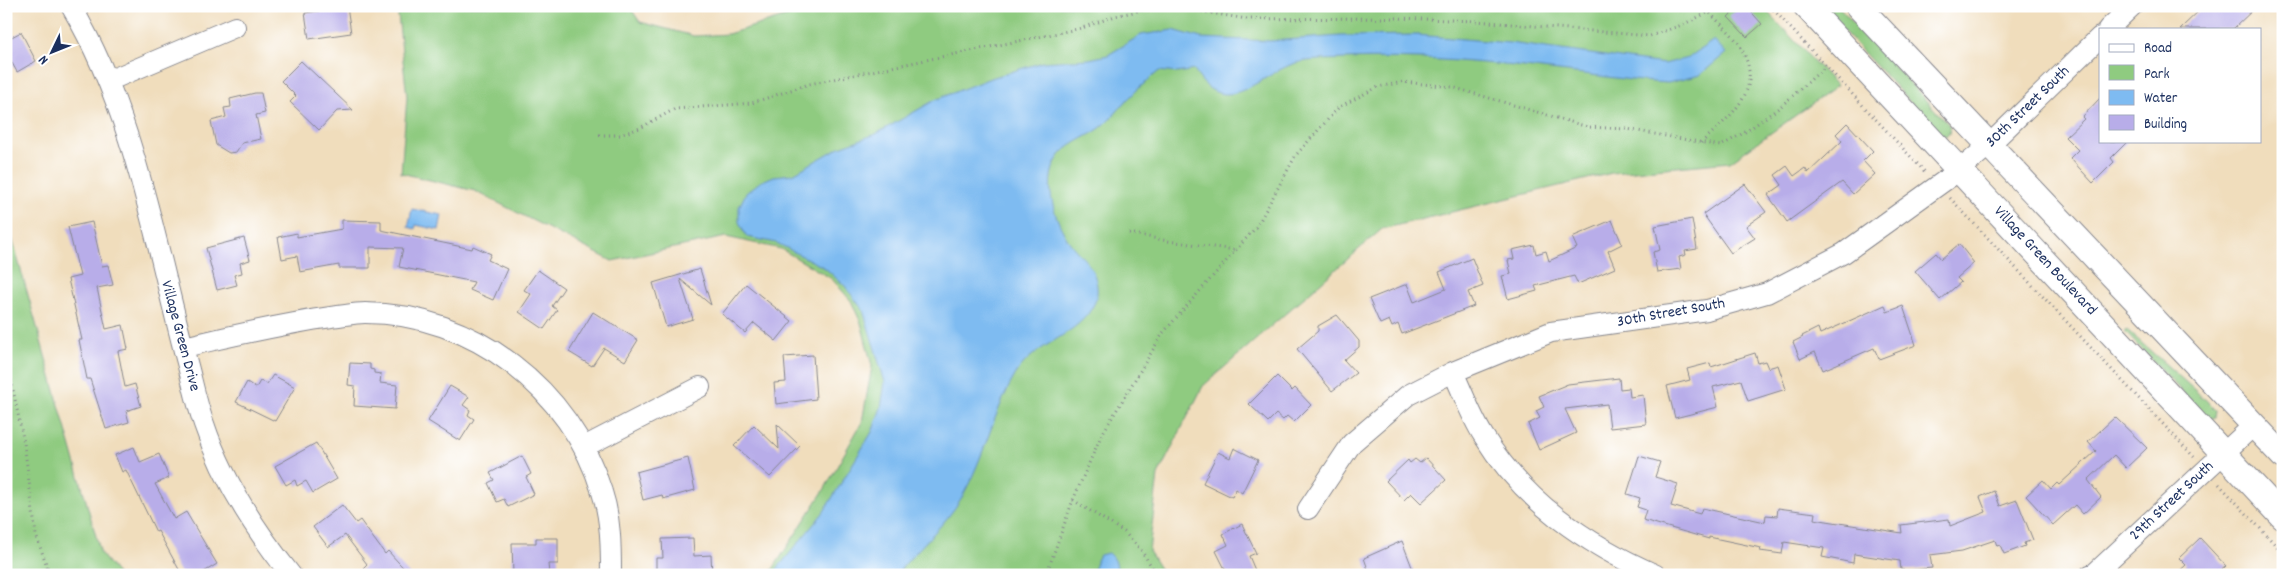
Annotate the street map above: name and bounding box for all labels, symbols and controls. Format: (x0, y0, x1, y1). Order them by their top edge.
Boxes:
north arrow (28, 28, 78, 78)
legend (2099, 28, 2262, 142)
text: Road (2144, 38, 2172, 60)
text: N (34, 50, 54, 69)
street label: 30th Street South (1981, 61, 2075, 153)
text: Park (2144, 64, 2170, 86)
text: Water (2144, 88, 2178, 110)
text: Building (2144, 114, 2187, 136)
street label: Village Green Boulevard (1988, 201, 2102, 321)
street label: Village Green Drive (154, 278, 206, 394)
street label: 30th Street South (1615, 292, 1727, 334)
street label: 29th Street South (2125, 456, 2219, 546)

